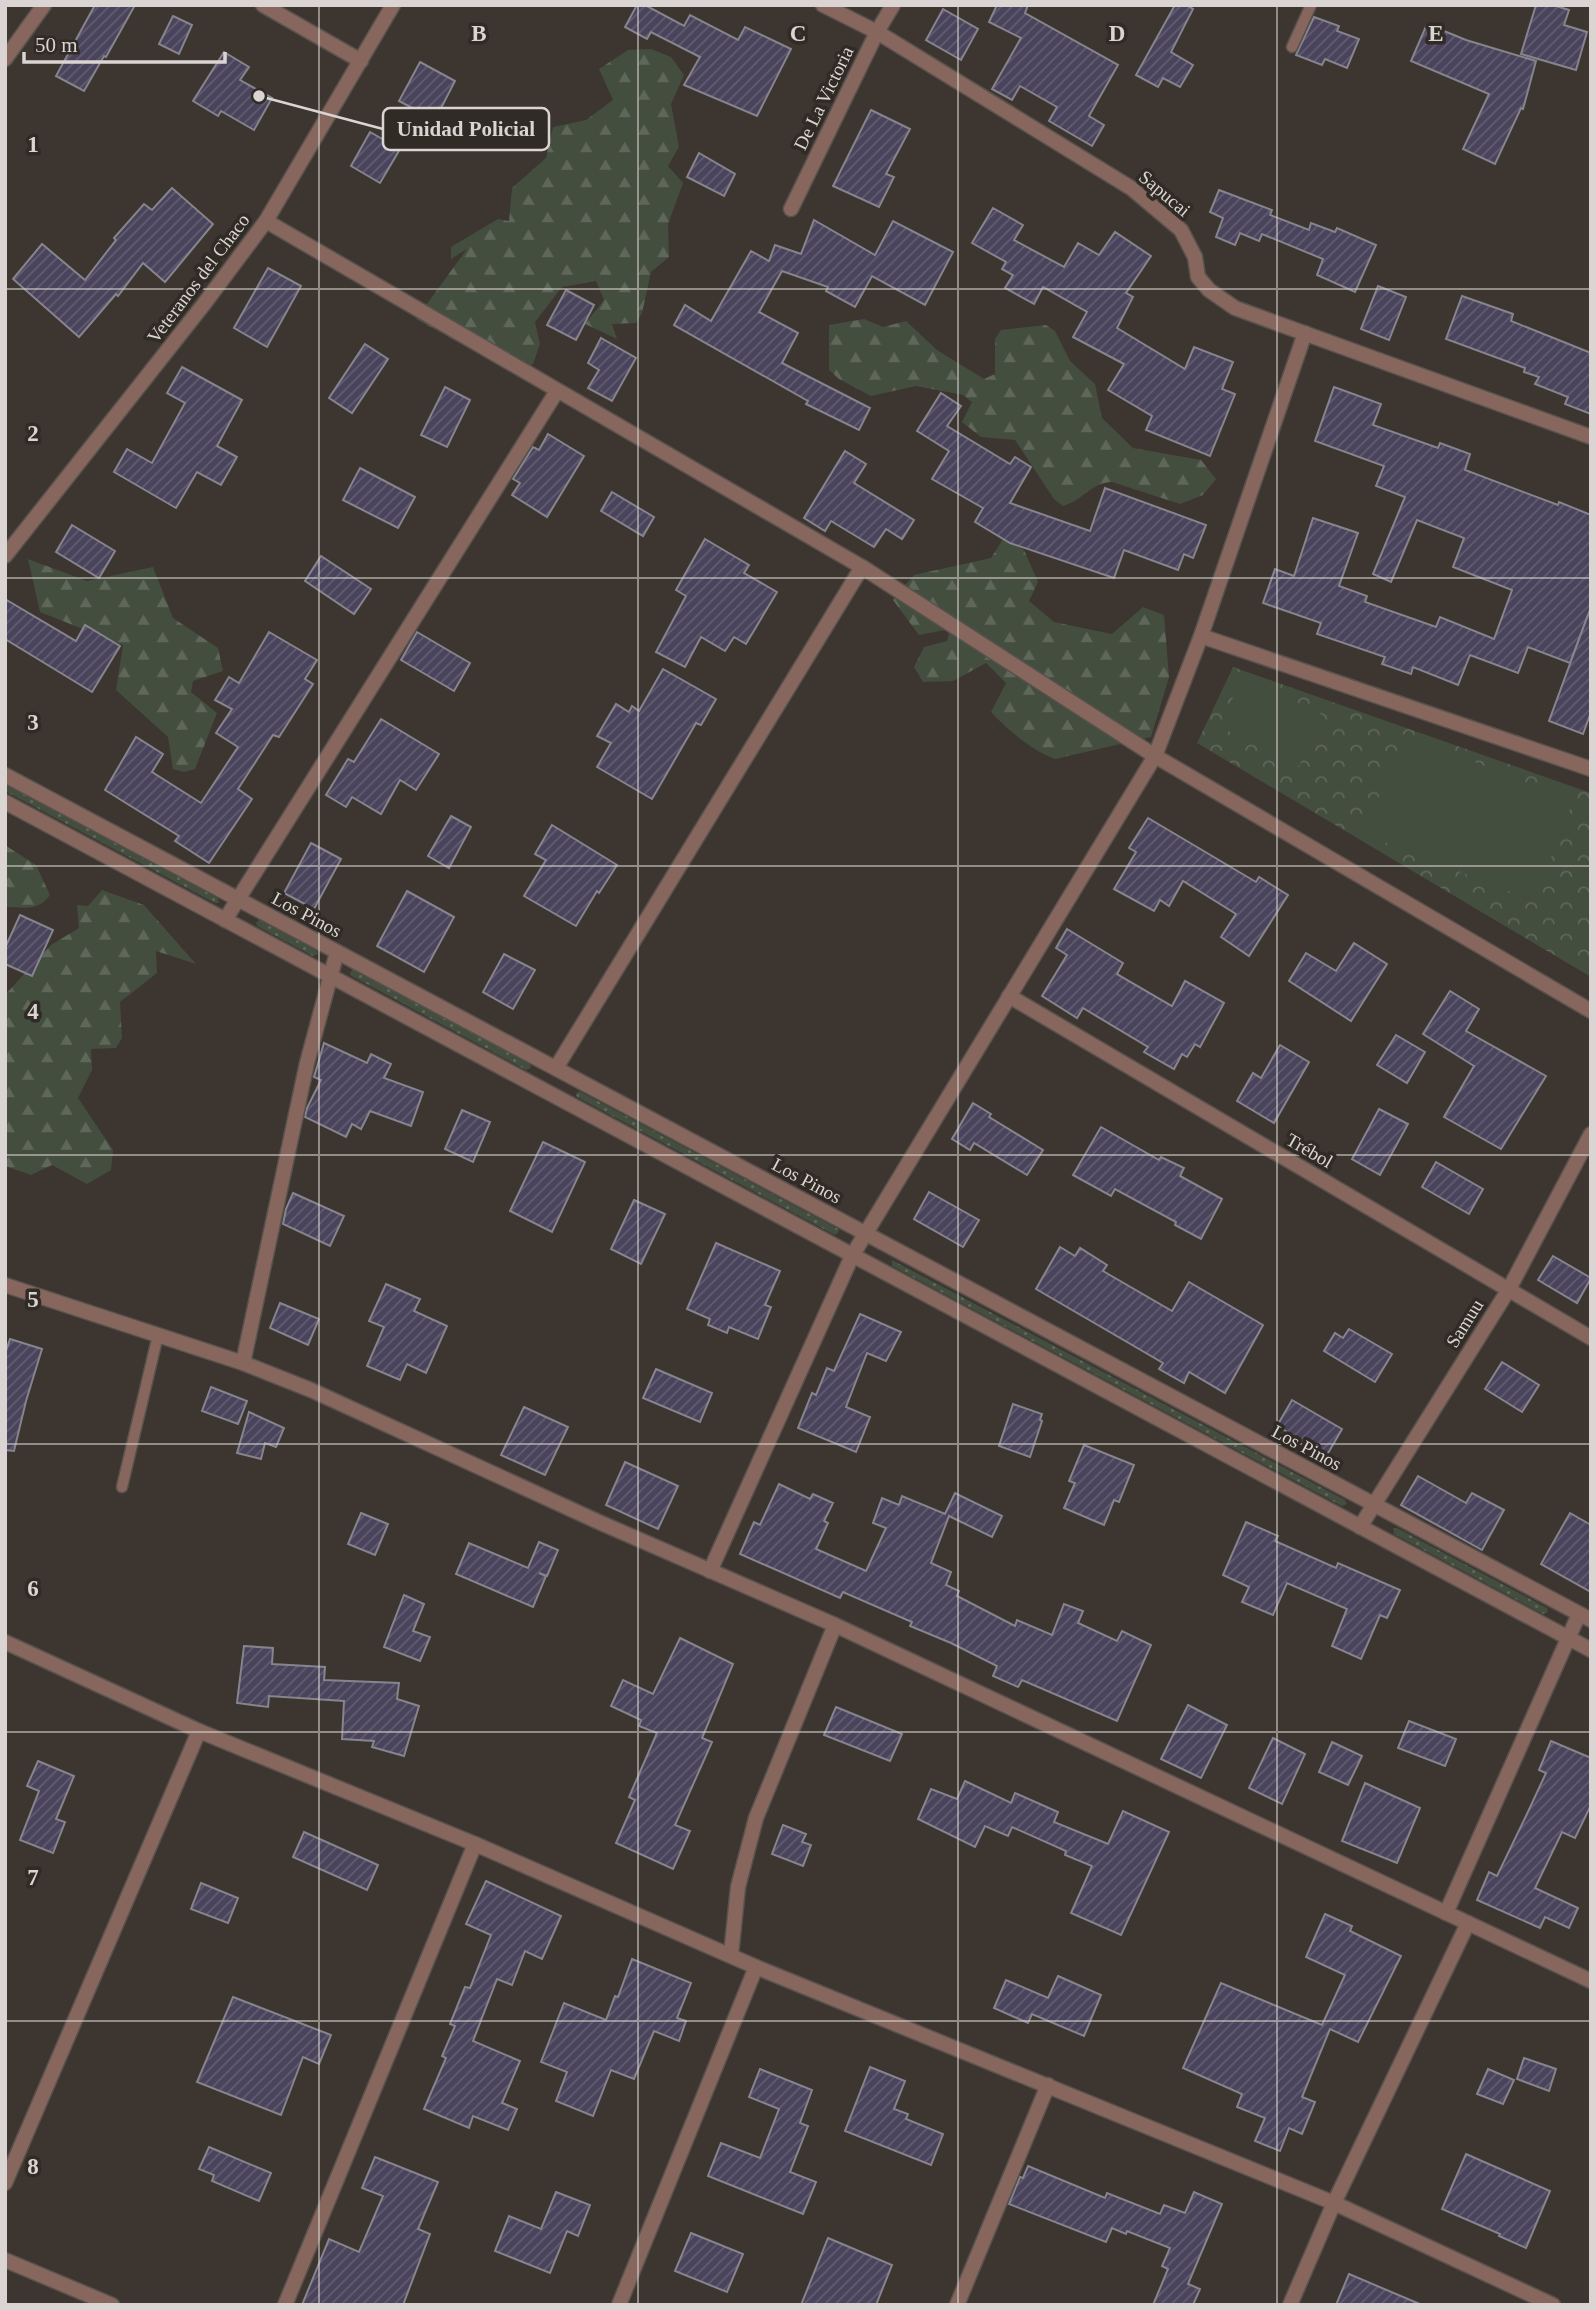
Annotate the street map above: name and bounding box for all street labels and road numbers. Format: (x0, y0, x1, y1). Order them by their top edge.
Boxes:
street label: De La Victoria (789, 43, 858, 153)
street label: Sapucai (1135, 166, 1194, 221)
street label: Veteranos del Chaco (143, 210, 254, 347)
street label: Los Pinos (269, 887, 345, 941)
street label: Trébol (1283, 1129, 1337, 1172)
street label: Los Pinos (769, 1153, 845, 1207)
street label: Samuu (1442, 1295, 1488, 1351)
street label: Los Pinos (1269, 1420, 1345, 1474)

